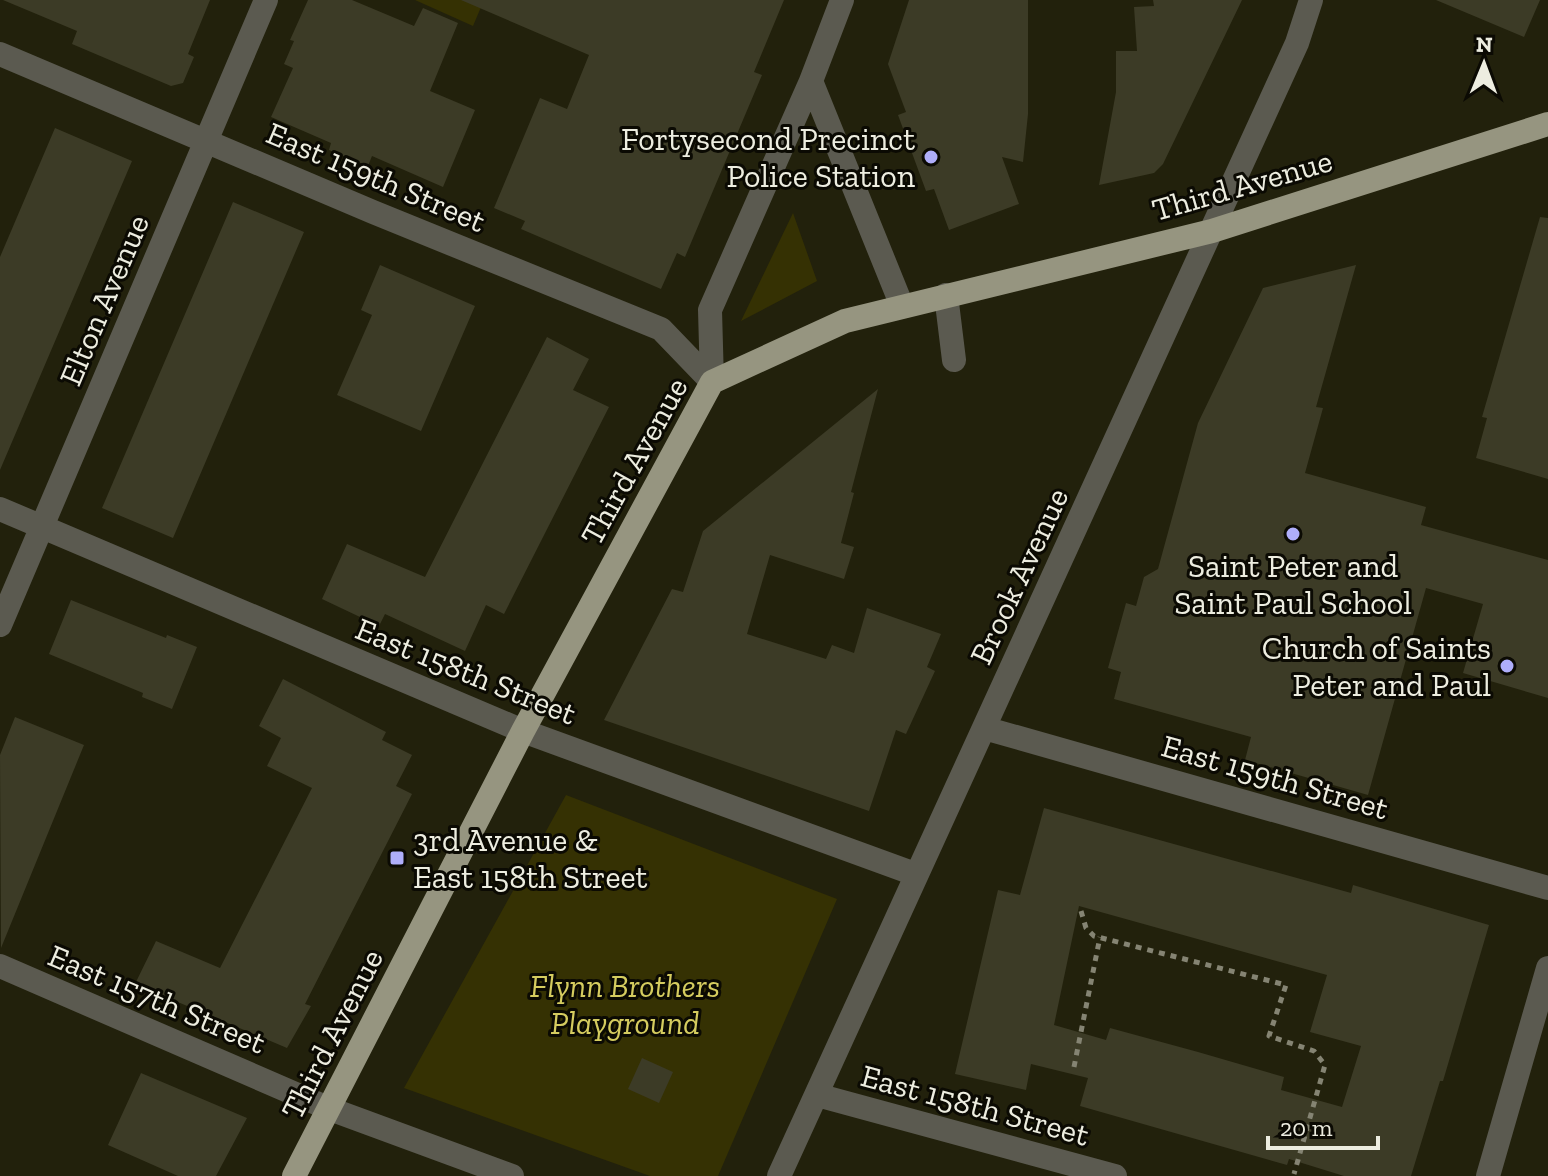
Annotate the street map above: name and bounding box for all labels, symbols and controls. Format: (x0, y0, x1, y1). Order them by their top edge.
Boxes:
north arrow (1444, 24, 1524, 104)
text: N (1476, 31, 1493, 58)
street label: East 159th Street (261, 114, 491, 240)
place label: Fortysecond Precinct Police Station (621, 120, 916, 195)
street label: Third Avenue (1148, 141, 1336, 229)
marker: Fortysecond Precinct Police Station (922, 148, 940, 166)
street label: Elton Avenue (51, 209, 157, 391)
street label: Third Avenue (572, 371, 696, 551)
street label: Brook Avenue (962, 482, 1076, 670)
marker: Saint Peter and Saint Paul School (1284, 525, 1302, 543)
place label: Saint Peter and Saint Paul School (1174, 547, 1412, 622)
street label: East 158th Street (350, 609, 582, 733)
place label: Church of Saints Peter and Paul (1262, 629, 1491, 704)
marker: Church of Saints Peter and Paul (1498, 657, 1516, 675)
street label: East 159th Street (1157, 726, 1393, 828)
place label: 3rd Avenue & East 158th Street (413, 821, 648, 896)
marker: 3rd Avenue & East 158th Street (388, 849, 406, 867)
street label: East 157th Street (43, 936, 271, 1062)
street label: Third Avenue (273, 943, 391, 1125)
park label: Flynn Brothers Playground (530, 967, 720, 1042)
street label: East 158th Street (857, 1056, 1093, 1154)
scale bar (1268, 1100, 1378, 1150)
text: 20 m (1280, 1113, 1333, 1142)

